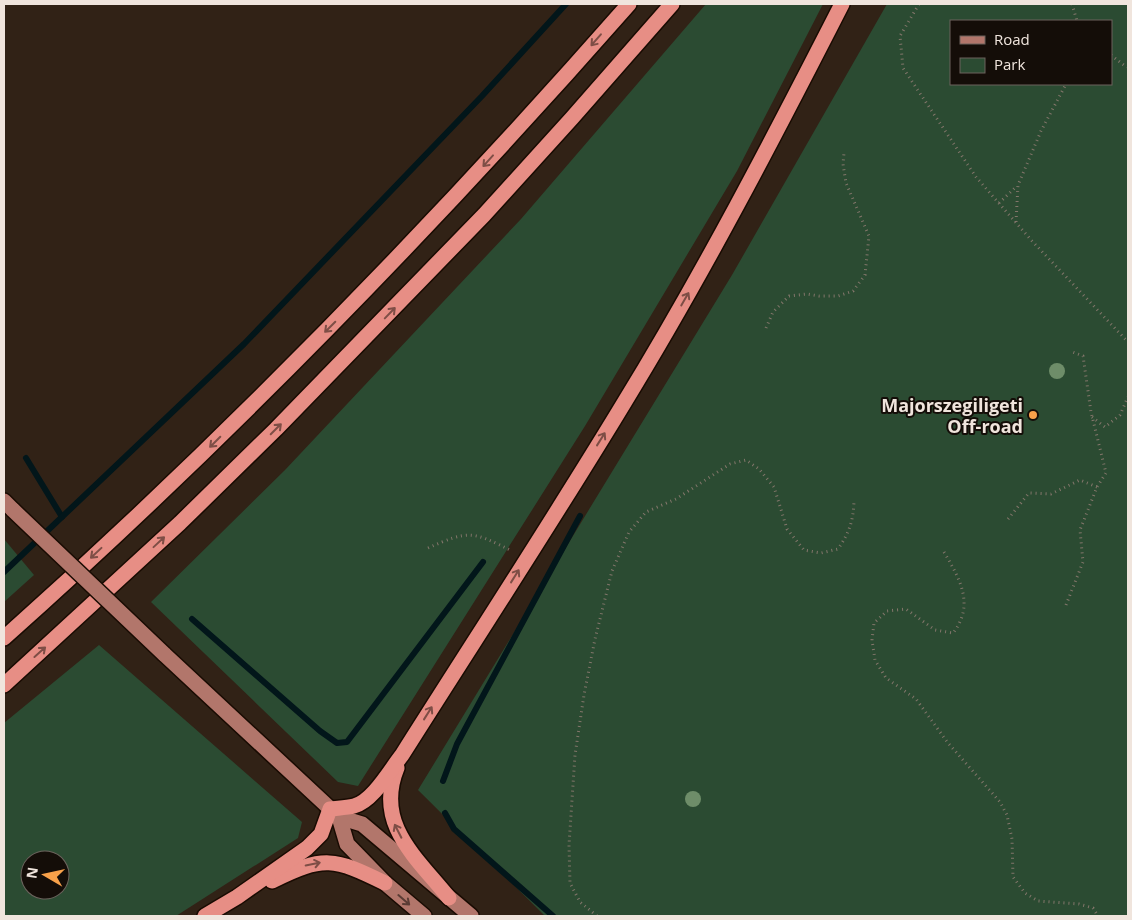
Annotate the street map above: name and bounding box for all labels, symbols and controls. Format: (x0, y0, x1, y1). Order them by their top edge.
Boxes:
legend (950, 20, 1112, 85)
text: Road (994, 29, 1030, 49)
one-way arrow (591, 34, 602, 47)
text: Park (994, 54, 1025, 74)
one-way arrow (482, 155, 493, 168)
one-way arrow (680, 293, 690, 307)
one-way arrow (384, 307, 396, 320)
one-way arrow (324, 321, 336, 334)
place label: Majorszegiligeti Off-road (881, 393, 1023, 438)
marker: Majorszegiligeti Off-road (1027, 409, 1039, 421)
one-way arrow (270, 423, 282, 435)
one-way arrow (597, 432, 607, 446)
one-way arrow (209, 436, 221, 448)
one-way arrow (153, 536, 166, 548)
one-way arrow (90, 547, 103, 559)
one-way arrow (510, 570, 520, 584)
one-way arrow (33, 646, 46, 658)
one-way arrow (423, 707, 433, 721)
one-way arrow (393, 824, 403, 839)
north arrow (20, 850, 70, 900)
one-way arrow (305, 859, 321, 868)
text: N (21, 866, 42, 880)
one-way arrow (398, 894, 411, 905)

